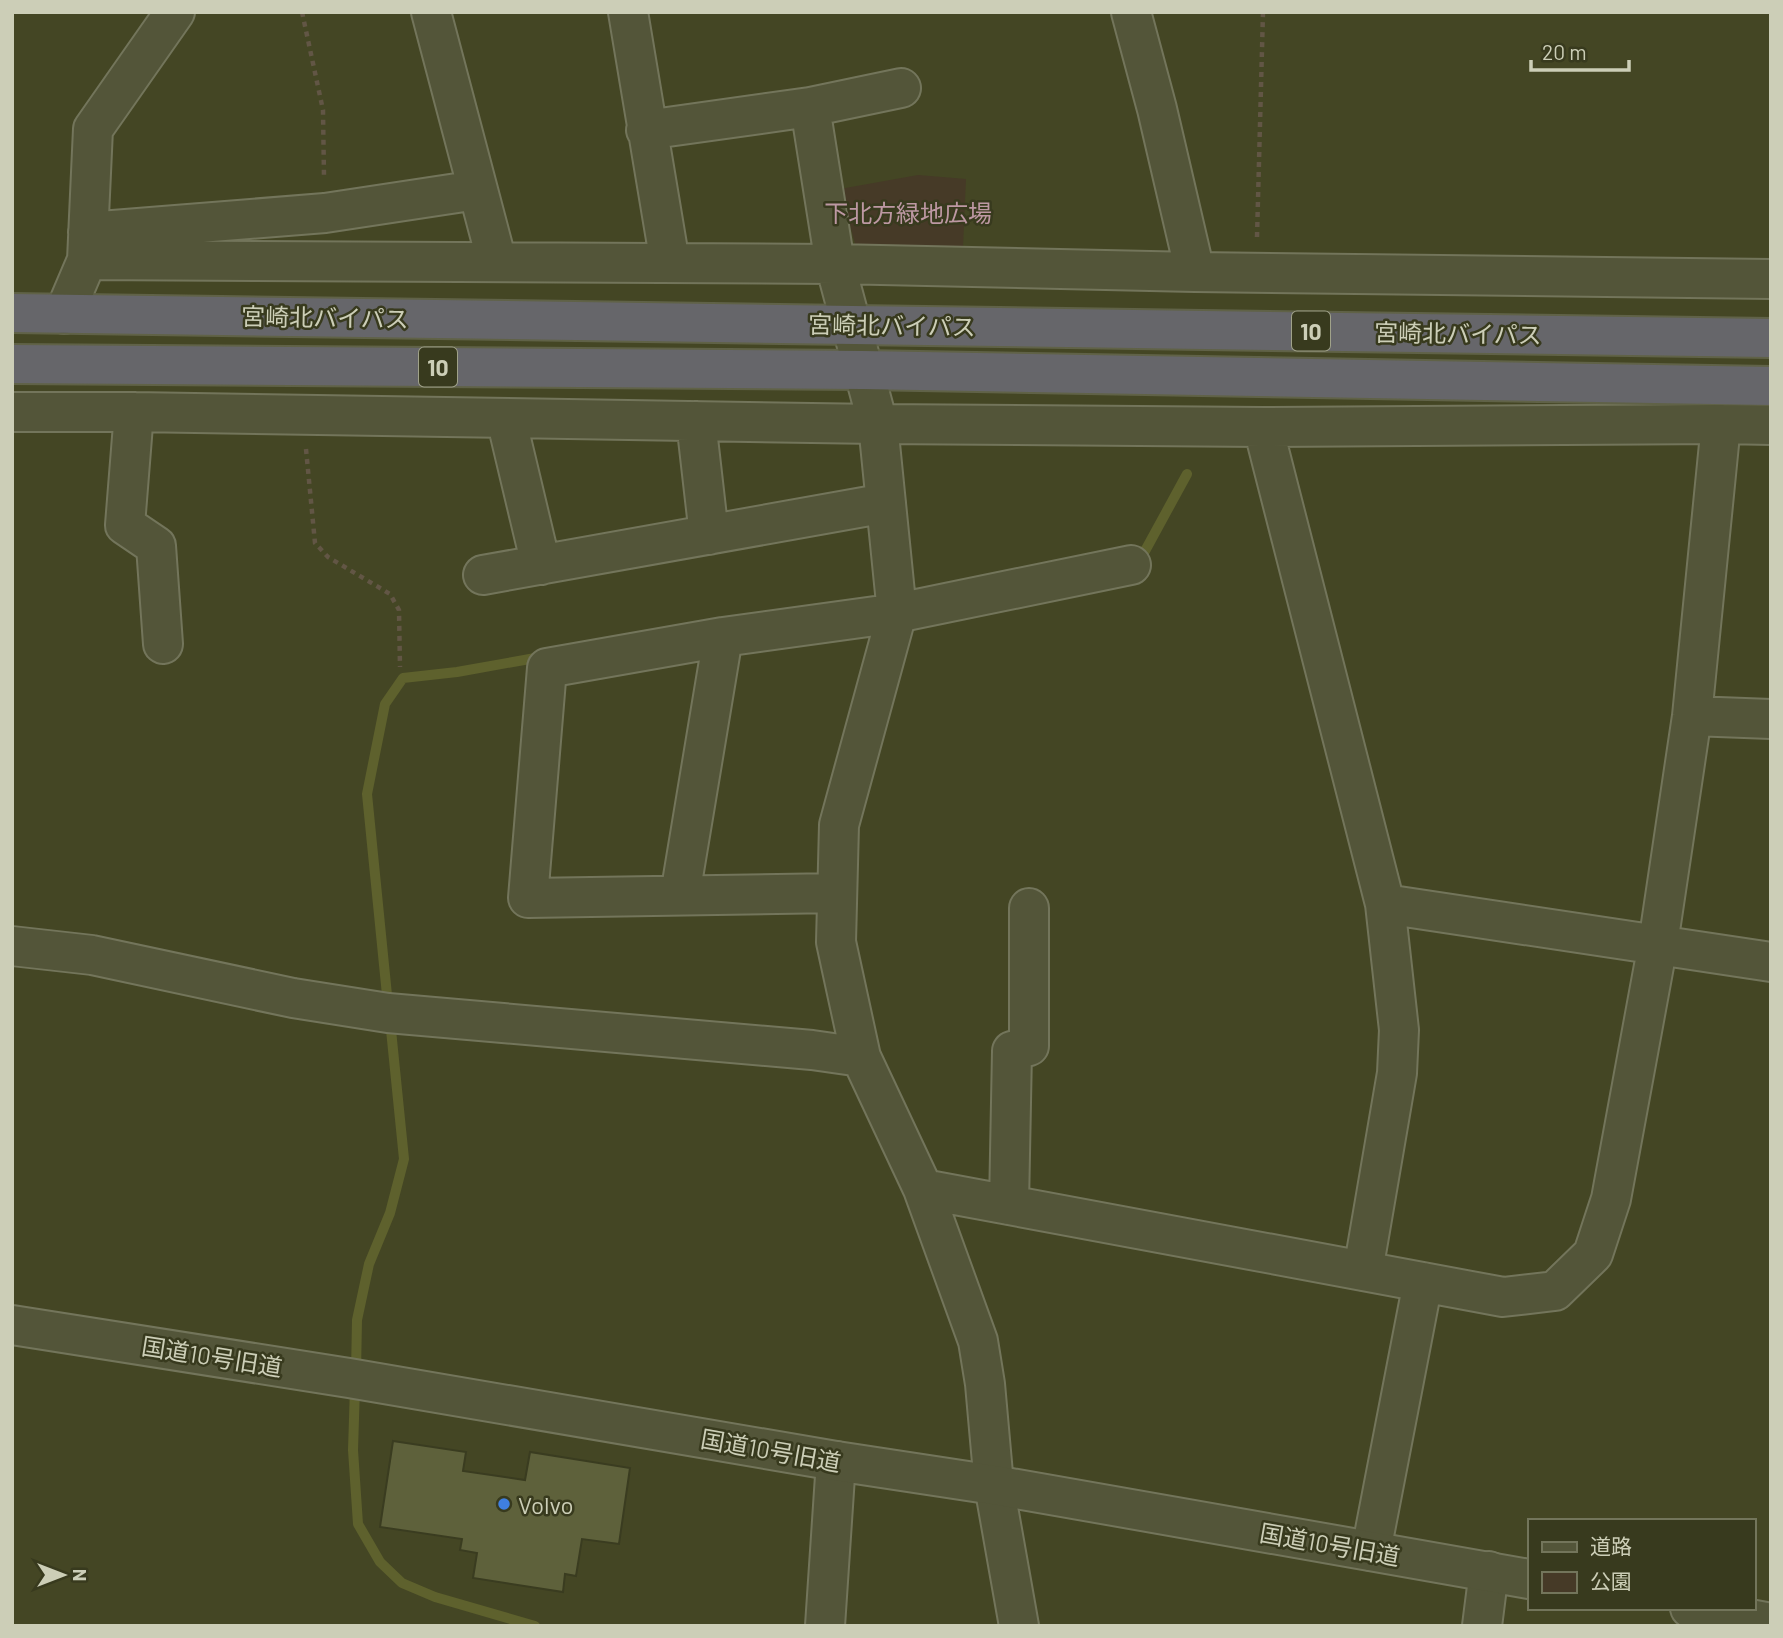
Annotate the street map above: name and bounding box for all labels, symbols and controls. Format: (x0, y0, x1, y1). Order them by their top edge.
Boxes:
scale bar (1531, 28, 1629, 72)
text: 20 m (1542, 39, 1587, 64)
park label: 下北方緑地広場 (824, 198, 992, 227)
street label: 宮崎北バイパス (241, 301, 409, 333)
street label: 宮崎北バイパス (808, 309, 976, 341)
road number: 10 (1292, 312, 1330, 350)
street label: 宮崎北バイパス (1374, 317, 1542, 349)
road number: 10 (419, 348, 457, 386)
street label: 国道10号旧道 (140, 1331, 284, 1381)
street label: 国道10号旧道 (699, 1423, 843, 1477)
place label: Volvo (518, 1490, 574, 1519)
marker: Volvo (496, 1496, 512, 1512)
street label: 国道10号旧道 (1258, 1517, 1402, 1571)
legend (1528, 1519, 1755, 1610)
text: 道路 (1590, 1533, 1632, 1558)
north arrow (28, 1540, 98, 1610)
text: 公園 (1590, 1568, 1632, 1593)
text: N (69, 1569, 92, 1581)

